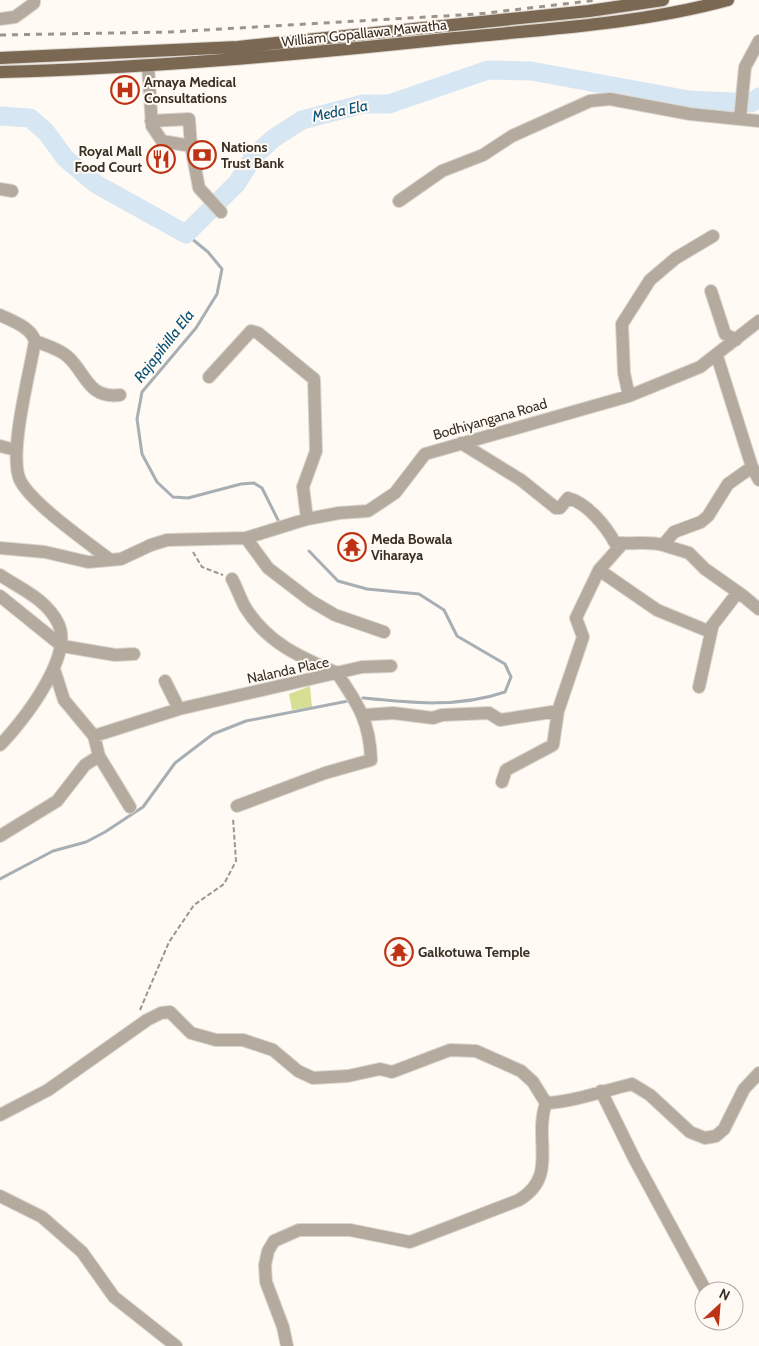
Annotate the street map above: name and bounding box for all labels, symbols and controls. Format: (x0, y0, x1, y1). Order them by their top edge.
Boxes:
street label: William Gopallawa Mawatha (280, 15, 448, 51)
place label: Amaya Medical Consultations (144, 73, 237, 107)
hospital icon: Amaya Medical Consultations (110, 75, 140, 105)
water label: Meda Ela (310, 96, 369, 126)
place label: Nations Trust Bank (221, 138, 284, 172)
bank icon: Nations Trust Bank (187, 140, 217, 170)
place label: Royal Mall Food Court (75, 142, 142, 176)
restaurant icon: Royal Mall Food Court (146, 144, 176, 174)
water label: Rajapihilla Ela (130, 306, 198, 386)
street label: Bodhiyangana Road (431, 394, 549, 444)
place label: Meda Bowala Viharaya (371, 530, 452, 564)
temple icon: Meda Bowala Viharaya (337, 532, 367, 562)
street label: Nalanda Place (245, 653, 331, 687)
temple icon: Galkotuwa Temple (384, 937, 414, 967)
place label: Galkotuwa Temple (418, 943, 530, 961)
north arrow (694, 1281, 744, 1331)
text: N (716, 1284, 733, 1305)

